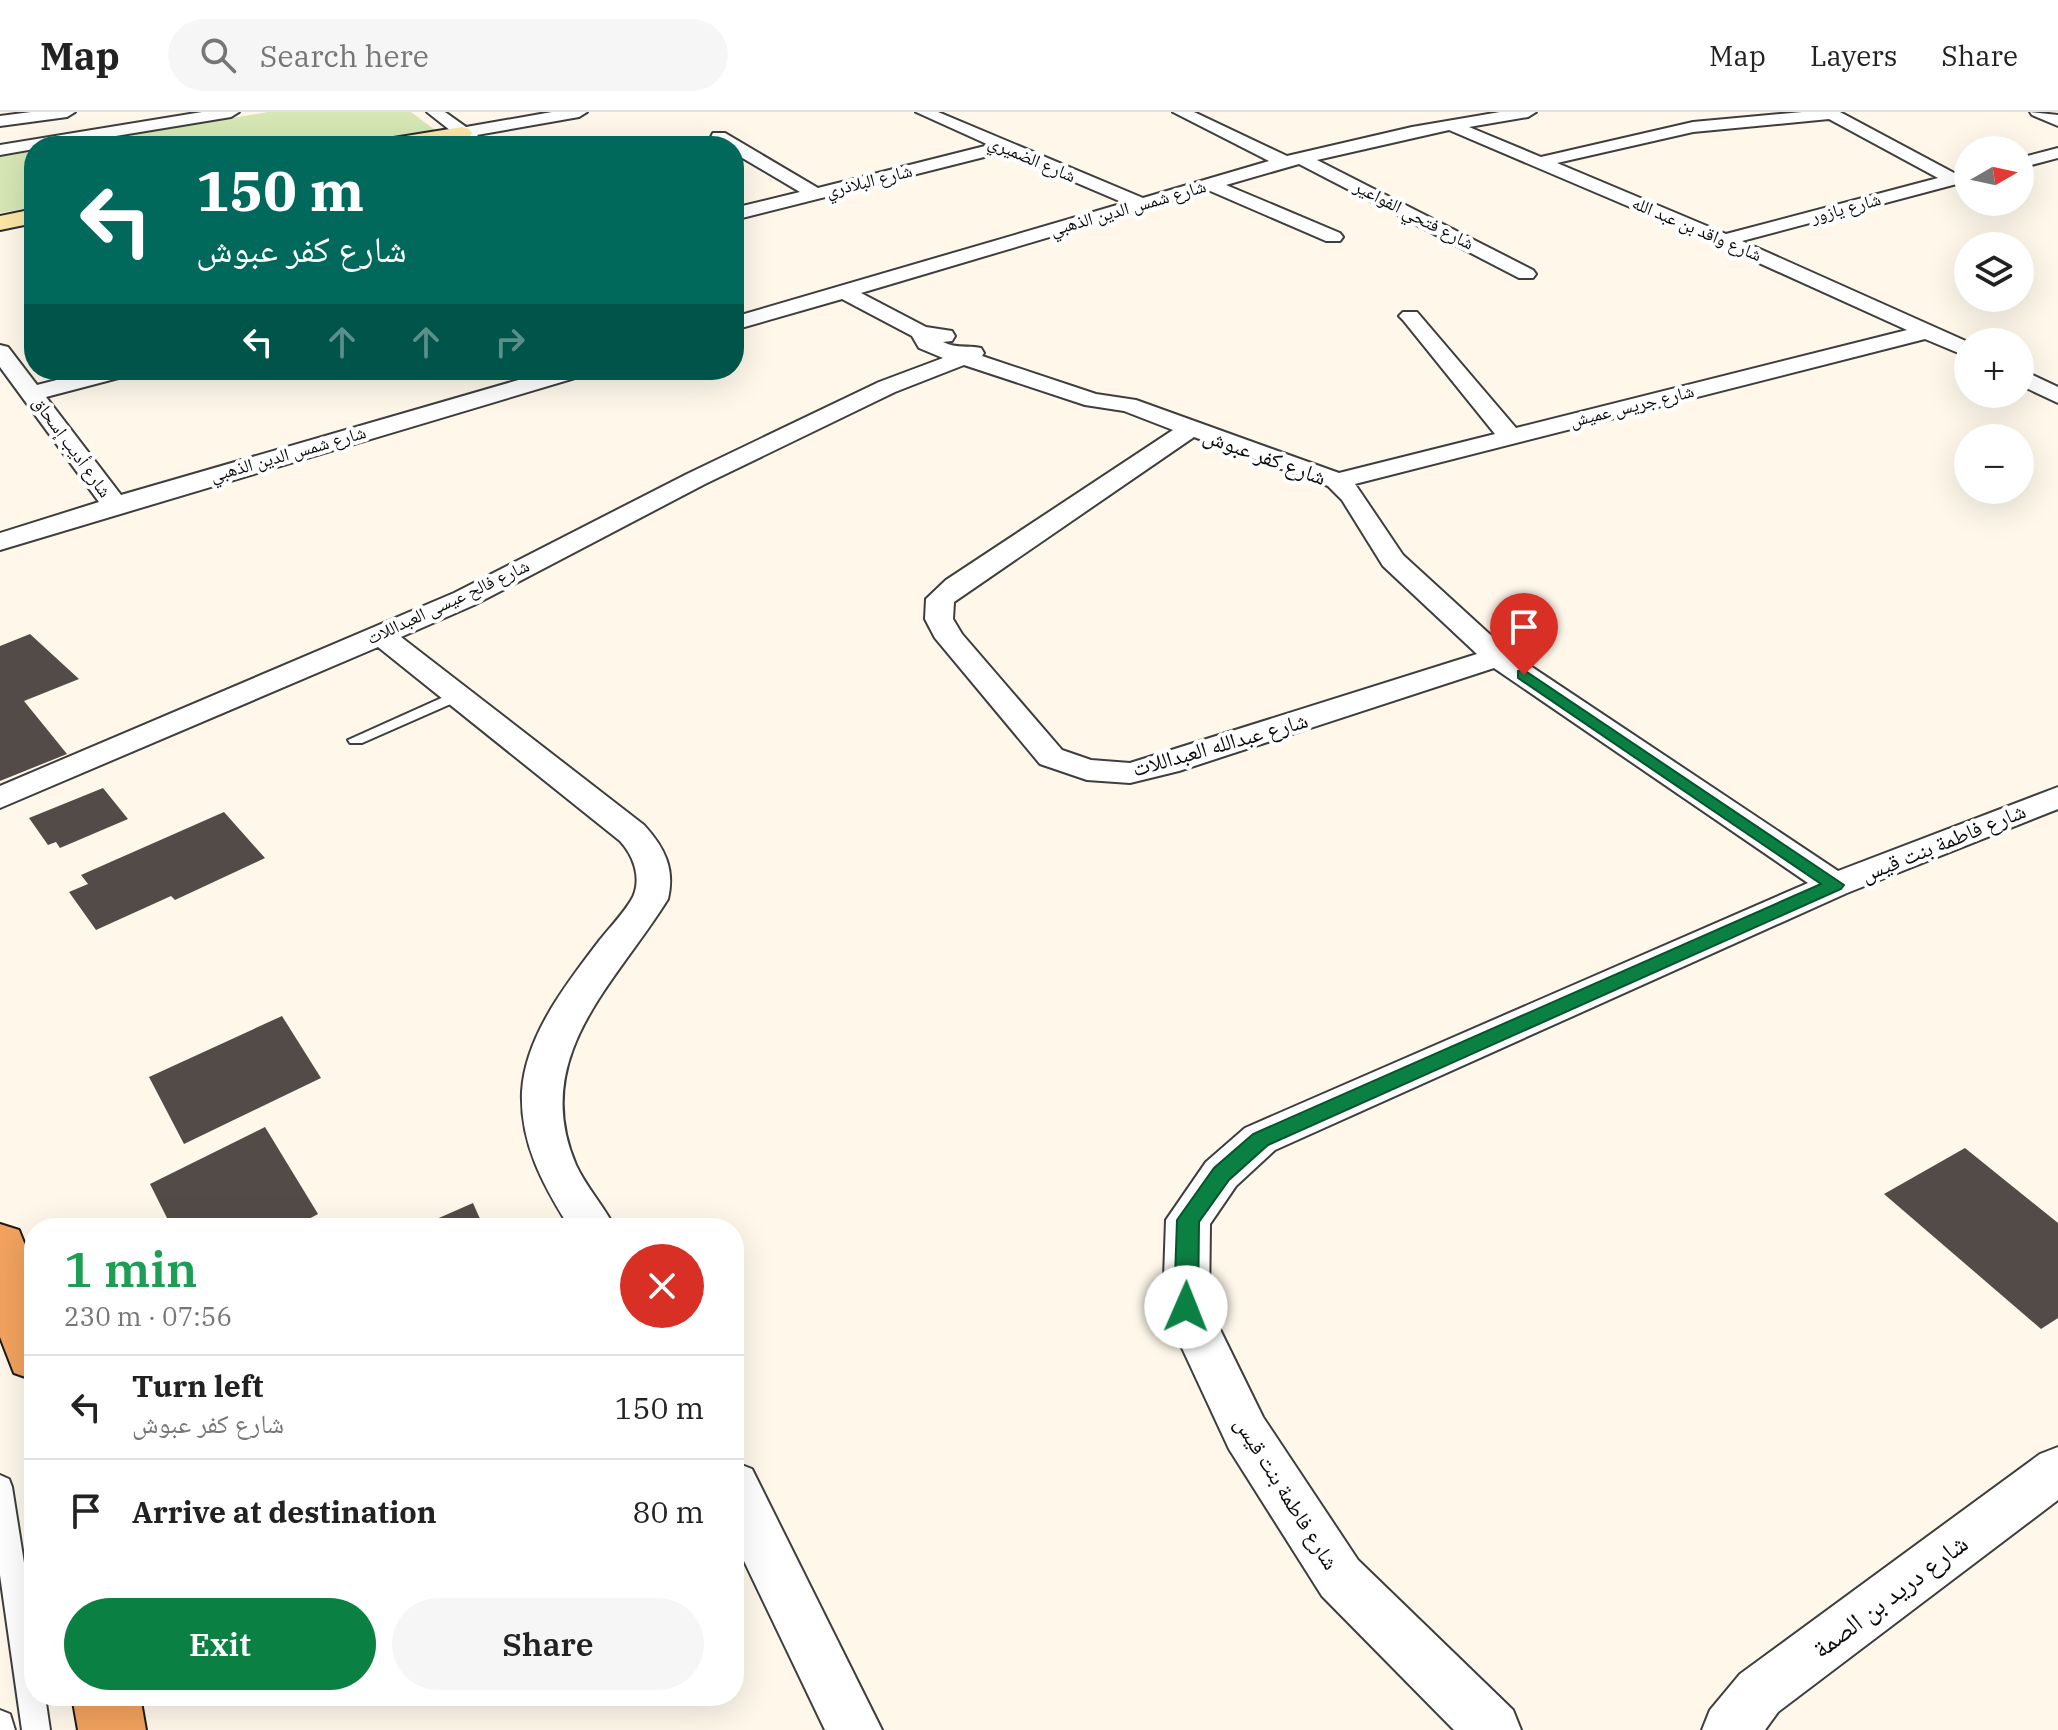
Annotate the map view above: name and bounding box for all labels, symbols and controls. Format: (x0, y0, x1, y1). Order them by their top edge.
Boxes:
search box (168, 19, 728, 91)
text: Map (40, 31, 120, 80)
icon: search (196, 33, 240, 77)
text: Search here (260, 36, 429, 75)
text: Map (1709, 37, 1766, 74)
text: Layers (1810, 37, 1897, 74)
text: Share (1941, 37, 2018, 74)
street label: شارع الضميري (984, 130, 1079, 191)
north arrow (1954, 136, 2034, 216)
map controls (1954, 136, 2034, 504)
text: 150 m (196, 154, 364, 226)
street label: شارع البلاذري (823, 159, 915, 206)
icon: left (64, 168, 168, 272)
street label: شارع شمس الدين الذهبي (1047, 174, 1209, 244)
street label: شارع فتحي الفواعير (1348, 174, 1478, 258)
street label: شارع يازور (1807, 187, 1883, 228)
street label: شارع واقد بن عبد الله (1629, 191, 1766, 266)
text: شارع كفر عبوش (196, 225, 407, 272)
button: layers (1954, 232, 2034, 312)
icon: left (236, 320, 280, 364)
icon: ahead (320, 320, 364, 364)
icon: ahead (404, 320, 448, 364)
icon: right (488, 320, 532, 364)
button: + (1954, 328, 2034, 408)
street label: شارع جريس عميش (1567, 379, 1696, 432)
street label: شارع أديب إسحاق (27, 392, 117, 502)
street label: شارع شمس الدين الذهبي (207, 420, 369, 490)
street label: شارع كفر عبوش (1200, 420, 1331, 491)
button: − (1954, 424, 2034, 504)
street label: شارع فالح عيسى العبداللات (363, 554, 533, 650)
pin (1490, 593, 1558, 675)
icon: arrive (1502, 605, 1546, 649)
street label: شارع عبدالله العبداللات (1129, 705, 1311, 782)
street label: شارع فاطمة بنت قيس (1856, 795, 2030, 888)
text: 1 min (64, 1238, 197, 1300)
button: close (620, 1244, 704, 1328)
position arrow (1144, 1265, 1228, 1349)
text: 230 m · 07:56 (64, 1299, 232, 1333)
text: Turn left (132, 1366, 264, 1405)
icon: left (64, 1385, 108, 1429)
text: 150 m (614, 1388, 704, 1427)
text: شارع كفر عبوش (132, 1406, 284, 1440)
street label: شارع فاطمة بنت قيس (1229, 1411, 1346, 1575)
icon: arrive (64, 1489, 108, 1533)
text: Arrive at destination (132, 1492, 437, 1531)
text: 80 m (632, 1492, 704, 1531)
street label: شارع دريد بن الصمة (1805, 1526, 1974, 1665)
button: Exit (64, 1598, 376, 1690)
button: Share (392, 1598, 704, 1690)

